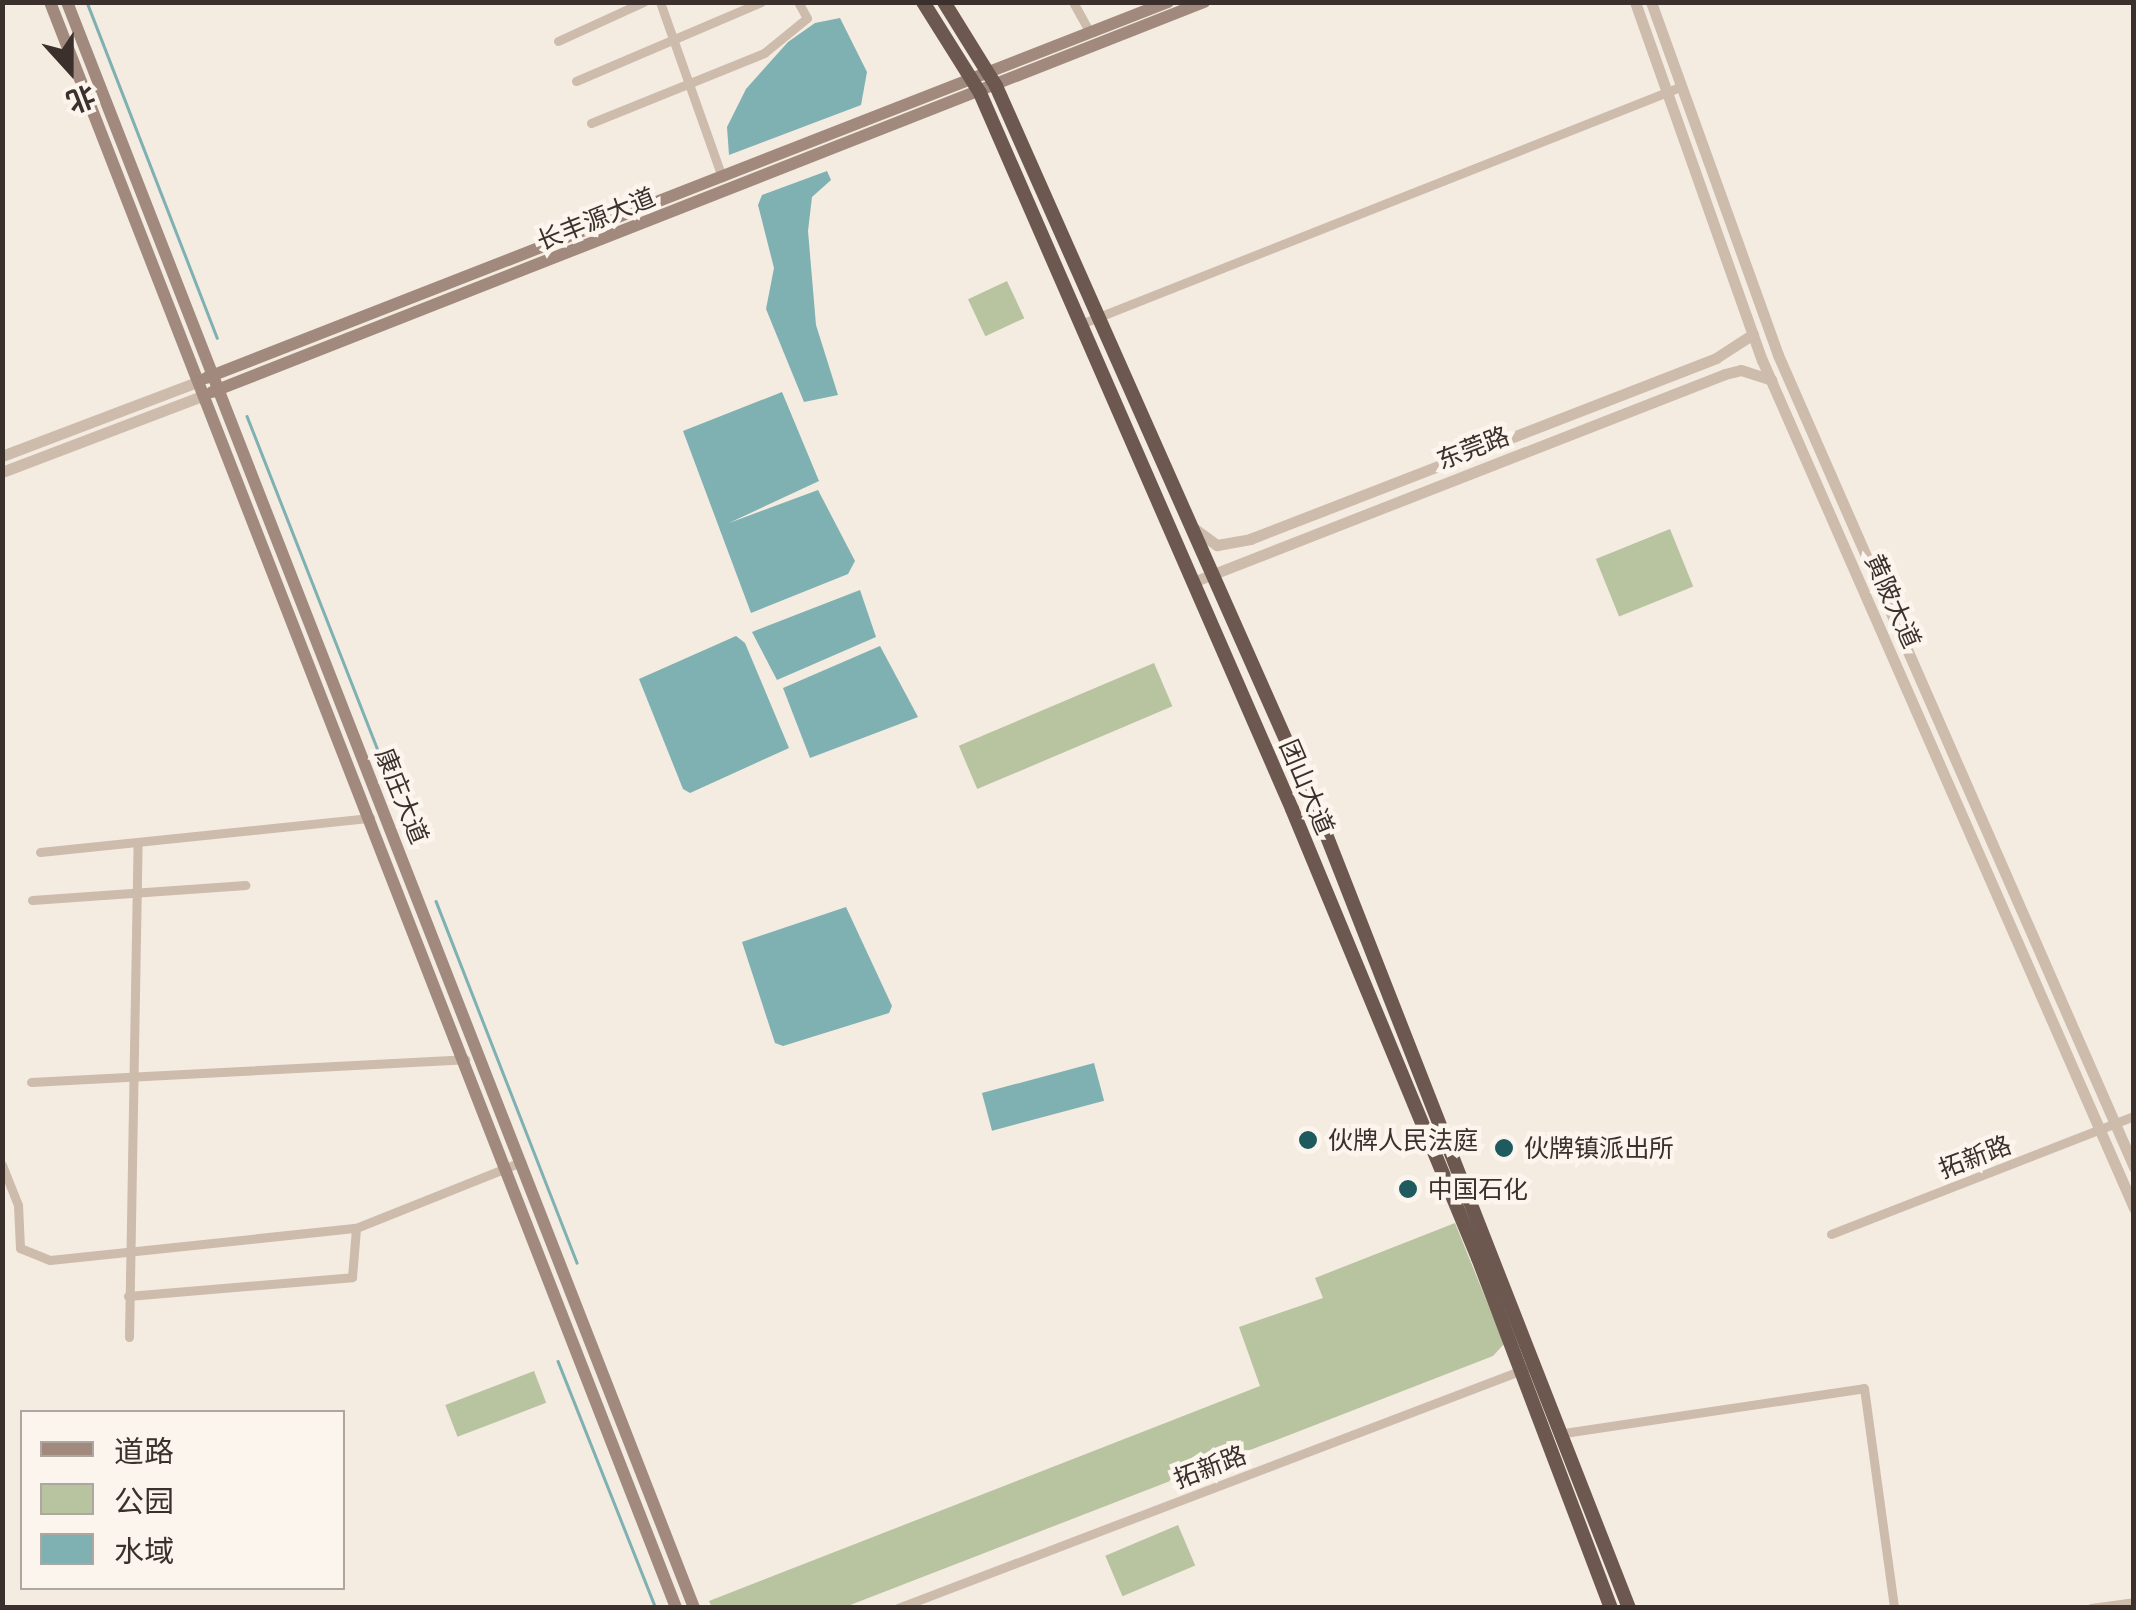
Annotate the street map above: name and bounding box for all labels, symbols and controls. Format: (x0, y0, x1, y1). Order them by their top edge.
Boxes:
north arrow (20, 20, 120, 120)
text: 北 (62, 78, 100, 119)
street label: 长丰源大道 (532, 182, 660, 256)
street label: 东莞路 (1433, 421, 1513, 475)
street label: 黄陂大道 (1859, 549, 1927, 653)
street label: 团山大道 (1274, 735, 1340, 839)
street label: 康庄大道 (369, 744, 435, 848)
place label: 伙牌人民法庭 (1328, 1125, 1478, 1155)
marker: 伙牌人民法庭 (1297, 1129, 1319, 1151)
street label: 拓新路 (1935, 1130, 2015, 1184)
place label: 伙牌镇派出所 (1524, 1133, 1674, 1163)
marker: 伙牌镇派出所 (1493, 1137, 1515, 1159)
place label: 中国石化 (1428, 1174, 1528, 1204)
marker: 中国石化 (1397, 1178, 1419, 1200)
legend (20, 1410, 345, 1590)
text: 道路 (114, 1434, 174, 1469)
street label: 拓新路 (1170, 1440, 1250, 1494)
text: 公园 (114, 1484, 174, 1519)
text: 水域 (114, 1534, 174, 1569)

